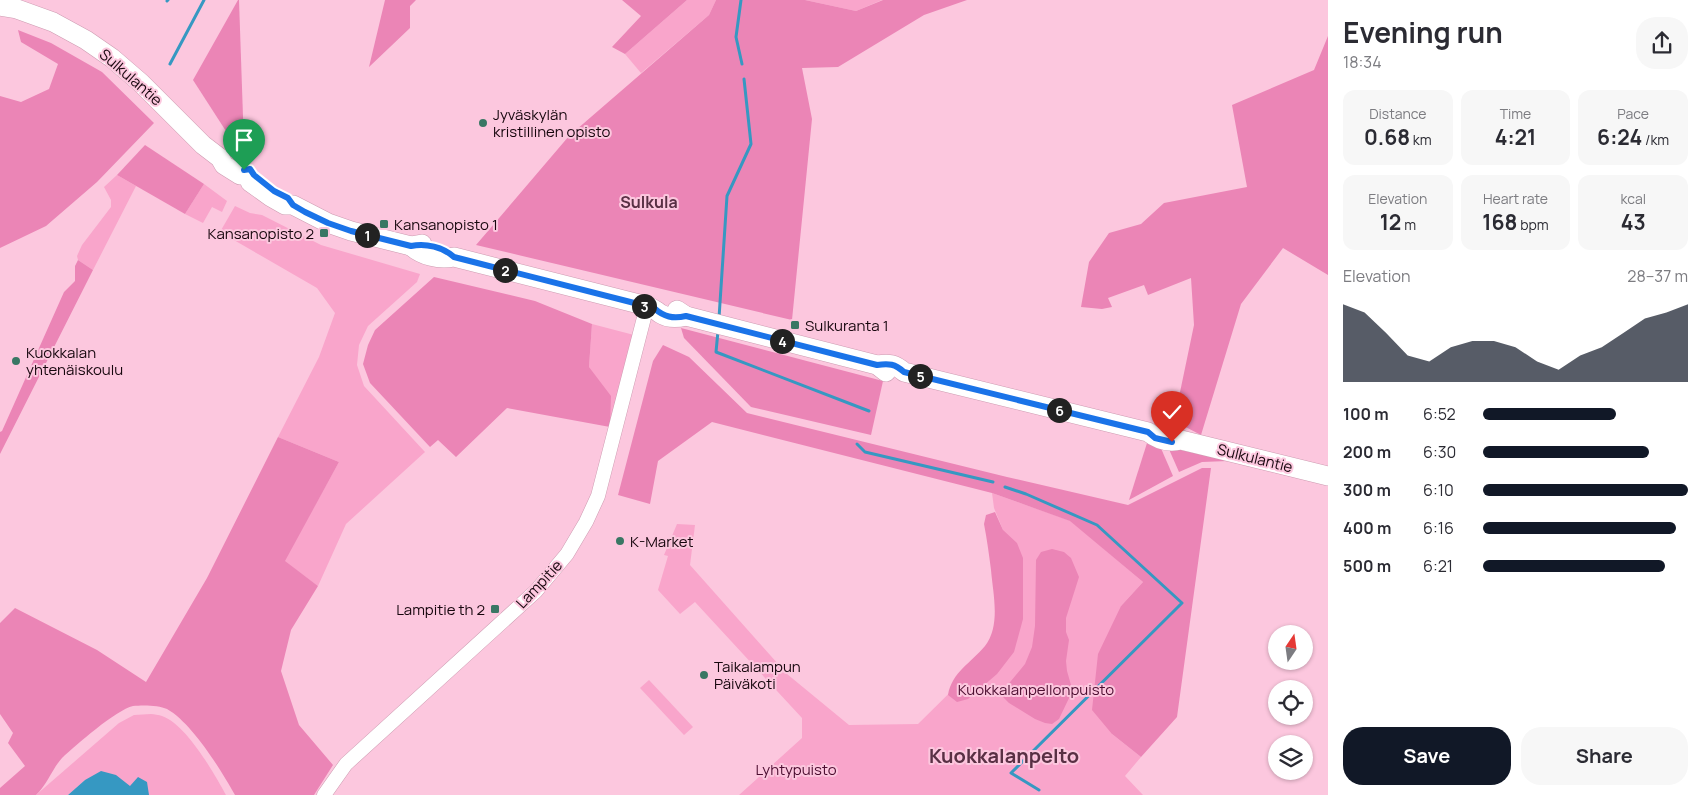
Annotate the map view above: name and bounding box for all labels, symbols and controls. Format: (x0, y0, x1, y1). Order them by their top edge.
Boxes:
text: Evening run (1343, 13, 1503, 51)
button: share (1636, 17, 1688, 69)
street label: Sulkulantie (95, 44, 167, 110)
text: 18:34 (1343, 51, 1382, 73)
place label: Jyväskylän kristillinen opisto (493, 104, 610, 142)
text: Distance (1369, 104, 1427, 123)
text: Time (1500, 104, 1531, 123)
text: Pace (1617, 104, 1649, 123)
marker: Jyväskylän kristillinen opisto (477, 117, 489, 129)
pin (223, 119, 265, 170)
text: 0.68 (1364, 123, 1410, 151)
text: 4:21 (1495, 123, 1536, 151)
text: 6:24 (1597, 123, 1642, 151)
icon: arrive (230, 126, 258, 154)
text: km (1410, 130, 1432, 149)
text: /km (1642, 130, 1669, 149)
text: Elevation (1368, 189, 1427, 208)
text: Heart rate (1483, 189, 1548, 208)
text: kcal (1620, 189, 1646, 208)
district label: Sulkula (620, 191, 678, 213)
text: 12 (1380, 208, 1401, 236)
text: 168 (1482, 208, 1517, 236)
text: 43 (1621, 208, 1646, 236)
place label: Kansanopisto 1 (394, 214, 498, 235)
text: m (1401, 215, 1416, 234)
text: bpm (1517, 215, 1549, 234)
marker: Kansanopisto 1 (378, 218, 390, 230)
pin: 1 (354, 222, 380, 248)
place label: Kansanopisto 2 (208, 223, 314, 244)
text: 1 (364, 226, 371, 245)
marker: Kansanopisto 2 (318, 227, 330, 239)
pin: 2 (492, 258, 518, 282)
text: 2 (501, 261, 510, 280)
text: Elevation (1343, 265, 1411, 287)
text: 28–37 m (1627, 265, 1688, 287)
pin: 3 (632, 294, 656, 318)
text: 3 (640, 297, 649, 316)
place label: Sulkuranta 1 (805, 315, 889, 336)
marker: Sulkuranta 1 (789, 319, 801, 331)
pin: 4 (770, 328, 794, 354)
text: 4 (778, 332, 787, 351)
place label: Kuokkalan yhtenäiskoulu (26, 342, 123, 380)
marker: Kuokkalan yhtenäiskoulu (10, 355, 22, 367)
pin: 5 (908, 364, 932, 388)
text: 5 (916, 367, 925, 386)
pin (1151, 391, 1193, 442)
pin: 6 (1046, 398, 1072, 422)
icon: check (1158, 398, 1186, 426)
text: 6 (1055, 401, 1064, 420)
text: 100 m (1343, 403, 1389, 425)
text: 6:52 (1423, 403, 1456, 425)
street label: Sulkulantie (1215, 438, 1295, 478)
text: 200 m (1343, 441, 1391, 463)
text: 6:30 (1423, 441, 1456, 463)
text: 300 m (1343, 479, 1391, 501)
text: 6:10 (1423, 479, 1454, 501)
text: 400 m (1343, 517, 1391, 539)
text: 6:16 (1423, 517, 1454, 539)
place label: K-Market (630, 531, 694, 552)
marker: K-Market (614, 535, 626, 547)
street label: Lampitie (511, 555, 567, 613)
text: 500 m (1343, 555, 1391, 577)
text: 6:21 (1423, 555, 1453, 577)
place label: Lampitie th 2 (396, 599, 485, 620)
marker: Lampitie th 2 (489, 603, 501, 615)
north arrow (1268, 625, 1312, 670)
map controls (1268, 625, 1313, 780)
place label: Taikalampun Päiväkoti (714, 656, 801, 694)
marker: Taikalampun Päiväkoti (698, 669, 710, 681)
park label: Kuokkalanpellonpuisto (958, 679, 1114, 700)
button: locate (1268, 680, 1313, 725)
button: Save (1343, 727, 1511, 785)
button: Share (1521, 727, 1688, 785)
button: layers (1268, 735, 1313, 780)
district label: Kuokkalanpelto (929, 742, 1079, 769)
park label: Lyhtypuisto (755, 759, 837, 780)

